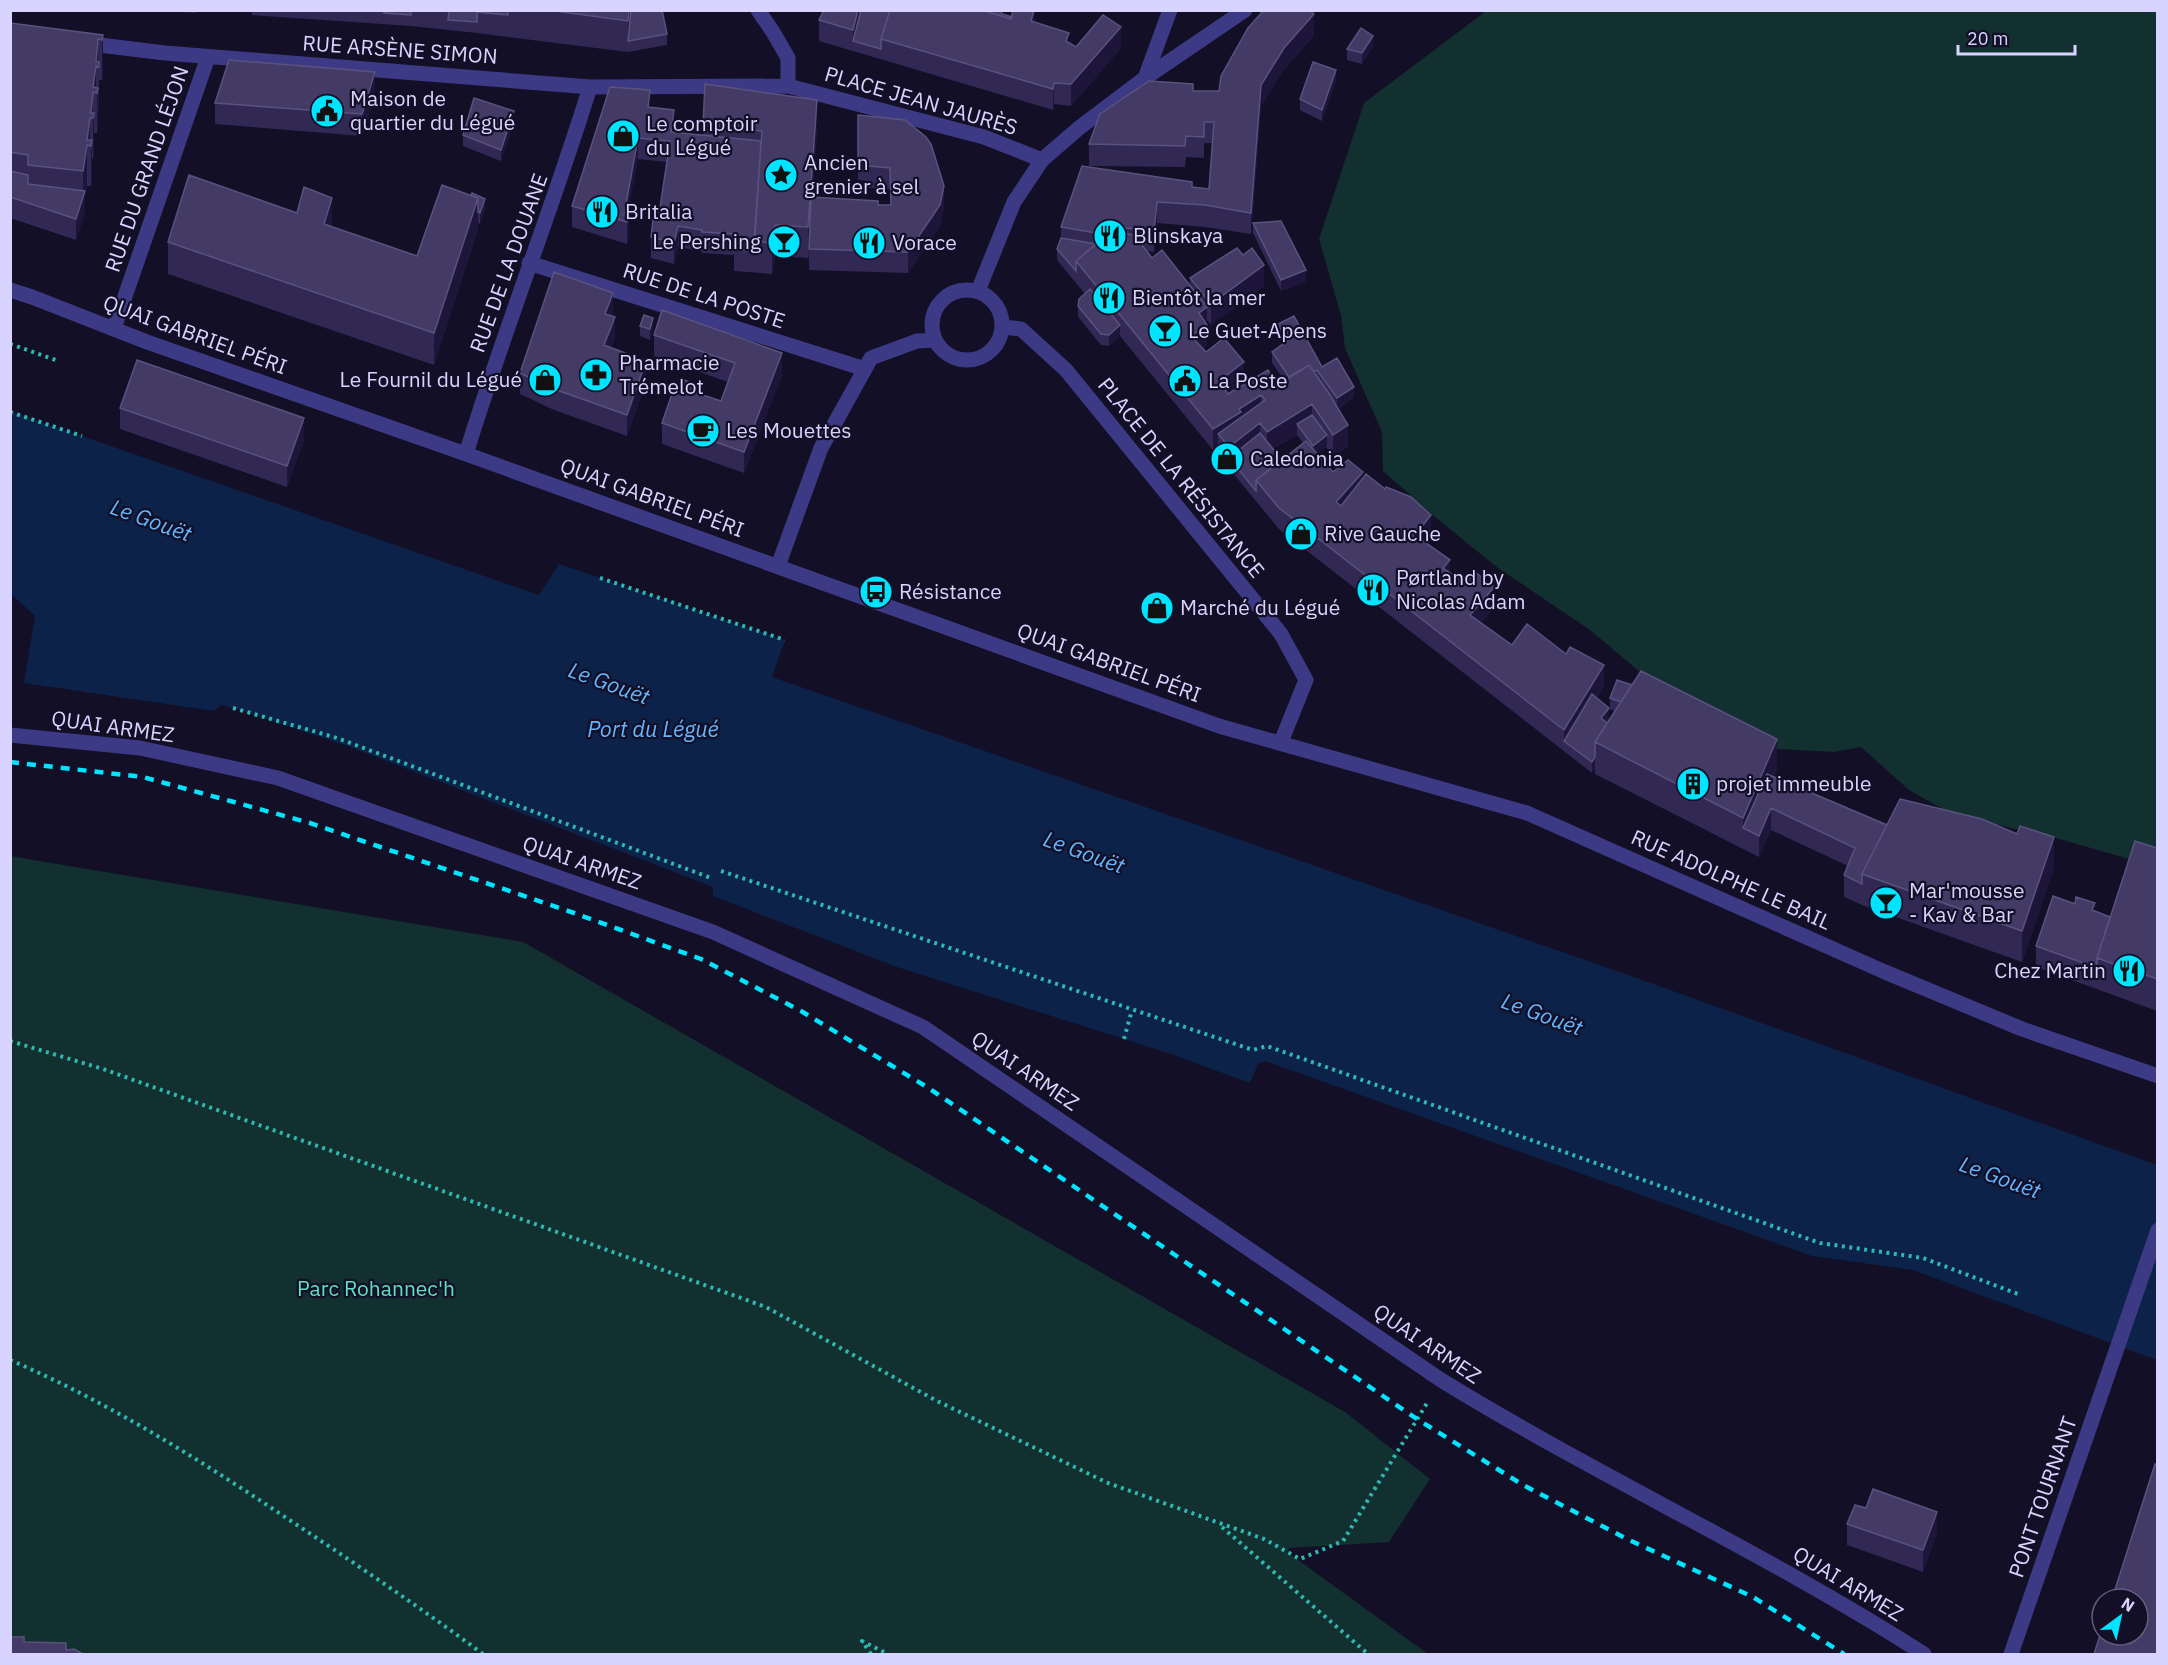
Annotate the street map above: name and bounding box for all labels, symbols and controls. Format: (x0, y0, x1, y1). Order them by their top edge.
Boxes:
scale bar (1958, 18, 2075, 56)
text: 20 m (1967, 27, 2009, 50)
street label: RUE ARSÈNE SIMON (302, 28, 499, 70)
street label: PLACE JEAN JAURÈS (822, 59, 1021, 141)
street label: RUE DU GRAND LÉJON (98, 62, 194, 275)
place label: Maison de quartier du Légué (350, 84, 515, 136)
public building icon: Maison de quartier du Légué (309, 93, 345, 129)
place label: Le comptoir du Légué (646, 109, 758, 161)
shop icon: Le comptoir du Légué (605, 118, 641, 154)
place label: Ancien grenier à sel (804, 148, 920, 200)
place icon: Ancien grenier à sel (763, 157, 799, 193)
street label: RUE DE LA DOUANE (463, 169, 553, 356)
restaurant icon: Britalia (584, 194, 620, 230)
place label: Britalia (625, 197, 692, 225)
restaurant icon: Blinskaya (1092, 218, 1128, 254)
place label: Blinskaya (1133, 221, 1223, 249)
bar icon: Le Pershing (766, 224, 802, 260)
restaurant icon: Vorace (851, 225, 887, 261)
place label: Le Pershing (652, 227, 761, 255)
place label: Vorace (892, 228, 957, 256)
street label: RUE DE LA POSTE (620, 256, 789, 334)
restaurant icon: Bientôt la mer (1091, 280, 1127, 316)
place label: Bientôt la mer (1132, 283, 1266, 311)
street label: QUAI GABRIEL PÉRI (99, 288, 291, 380)
bar icon: Le Guet-Apens (1147, 313, 1183, 349)
place label: Le Guet-Apens (1188, 316, 1327, 344)
place label: Pharmacie Trémelot (619, 348, 719, 400)
pharmacy icon: Pharmacie Trémelot (578, 357, 614, 393)
shop icon: Le Fournil du Légué (527, 362, 563, 398)
public building icon: La Poste (1167, 363, 1203, 399)
place label: Le Fournil du Légué (339, 365, 522, 393)
place label: La Poste (1208, 366, 1288, 394)
street label: PLACE DE LA RÉSISTANCE (1092, 371, 1271, 583)
cafe icon: Les Mouettes (685, 413, 721, 449)
place label: Les Mouettes (726, 416, 852, 444)
shop icon: Caledonia (1209, 441, 1245, 477)
place label: Caledonia (1250, 444, 1344, 472)
street label: QUAI GABRIEL PÉRI (556, 451, 748, 543)
water label: Le Gouët (107, 492, 197, 548)
shop icon: Rive Gauche (1283, 516, 1319, 552)
place label: Rive Gauche (1324, 519, 1441, 547)
place label: Pørtland by Nicolas Adam (1396, 563, 1526, 615)
restaurant icon: Pørtland by Nicolas Adam (1355, 572, 1391, 608)
bus stop icon: Résistance (858, 574, 894, 610)
place label: Résistance (899, 577, 1002, 605)
shop icon: Marché du Légué (1139, 590, 1175, 626)
place label: Marché du Légué (1180, 593, 1340, 621)
street label: QUAI GABRIEL PÉRI (1013, 616, 1205, 708)
water label: Le Gouët (565, 655, 655, 711)
street label: QUAI ARMEZ (50, 704, 176, 749)
water label: Port du Légué (587, 714, 719, 743)
building icon: projet immeuble (1675, 766, 1711, 802)
place label: projet immeuble (1716, 769, 1871, 797)
street label: RUE ADOLPHE LE BAIL (1627, 822, 1836, 936)
water label: Le Gouët (1040, 824, 1130, 880)
street label: QUAI ARMEZ (519, 829, 646, 895)
place label: Mar'mousse - Kav & Bar (1909, 876, 2025, 928)
bar icon: Mar'mousse - Kav & Bar (1868, 885, 1904, 921)
restaurant icon: Chez Martin (2111, 953, 2147, 989)
place label: Chez Martin (1994, 956, 2106, 984)
water label: Le Gouët (1498, 986, 1588, 1042)
street label: QUAI ARMEZ (966, 1024, 1085, 1116)
water label: Le Gouët (1956, 1149, 2046, 1205)
park label: Parc Rohannec'h (297, 1274, 455, 1302)
street label: QUAI ARMEZ (1368, 1297, 1487, 1389)
street label: PONT TOURNANT (2001, 1412, 2083, 1581)
street label: QUAI ARMEZ (1788, 1539, 1909, 1627)
north arrow (2090, 1587, 2150, 1647)
text: N (2118, 1593, 2138, 1616)

